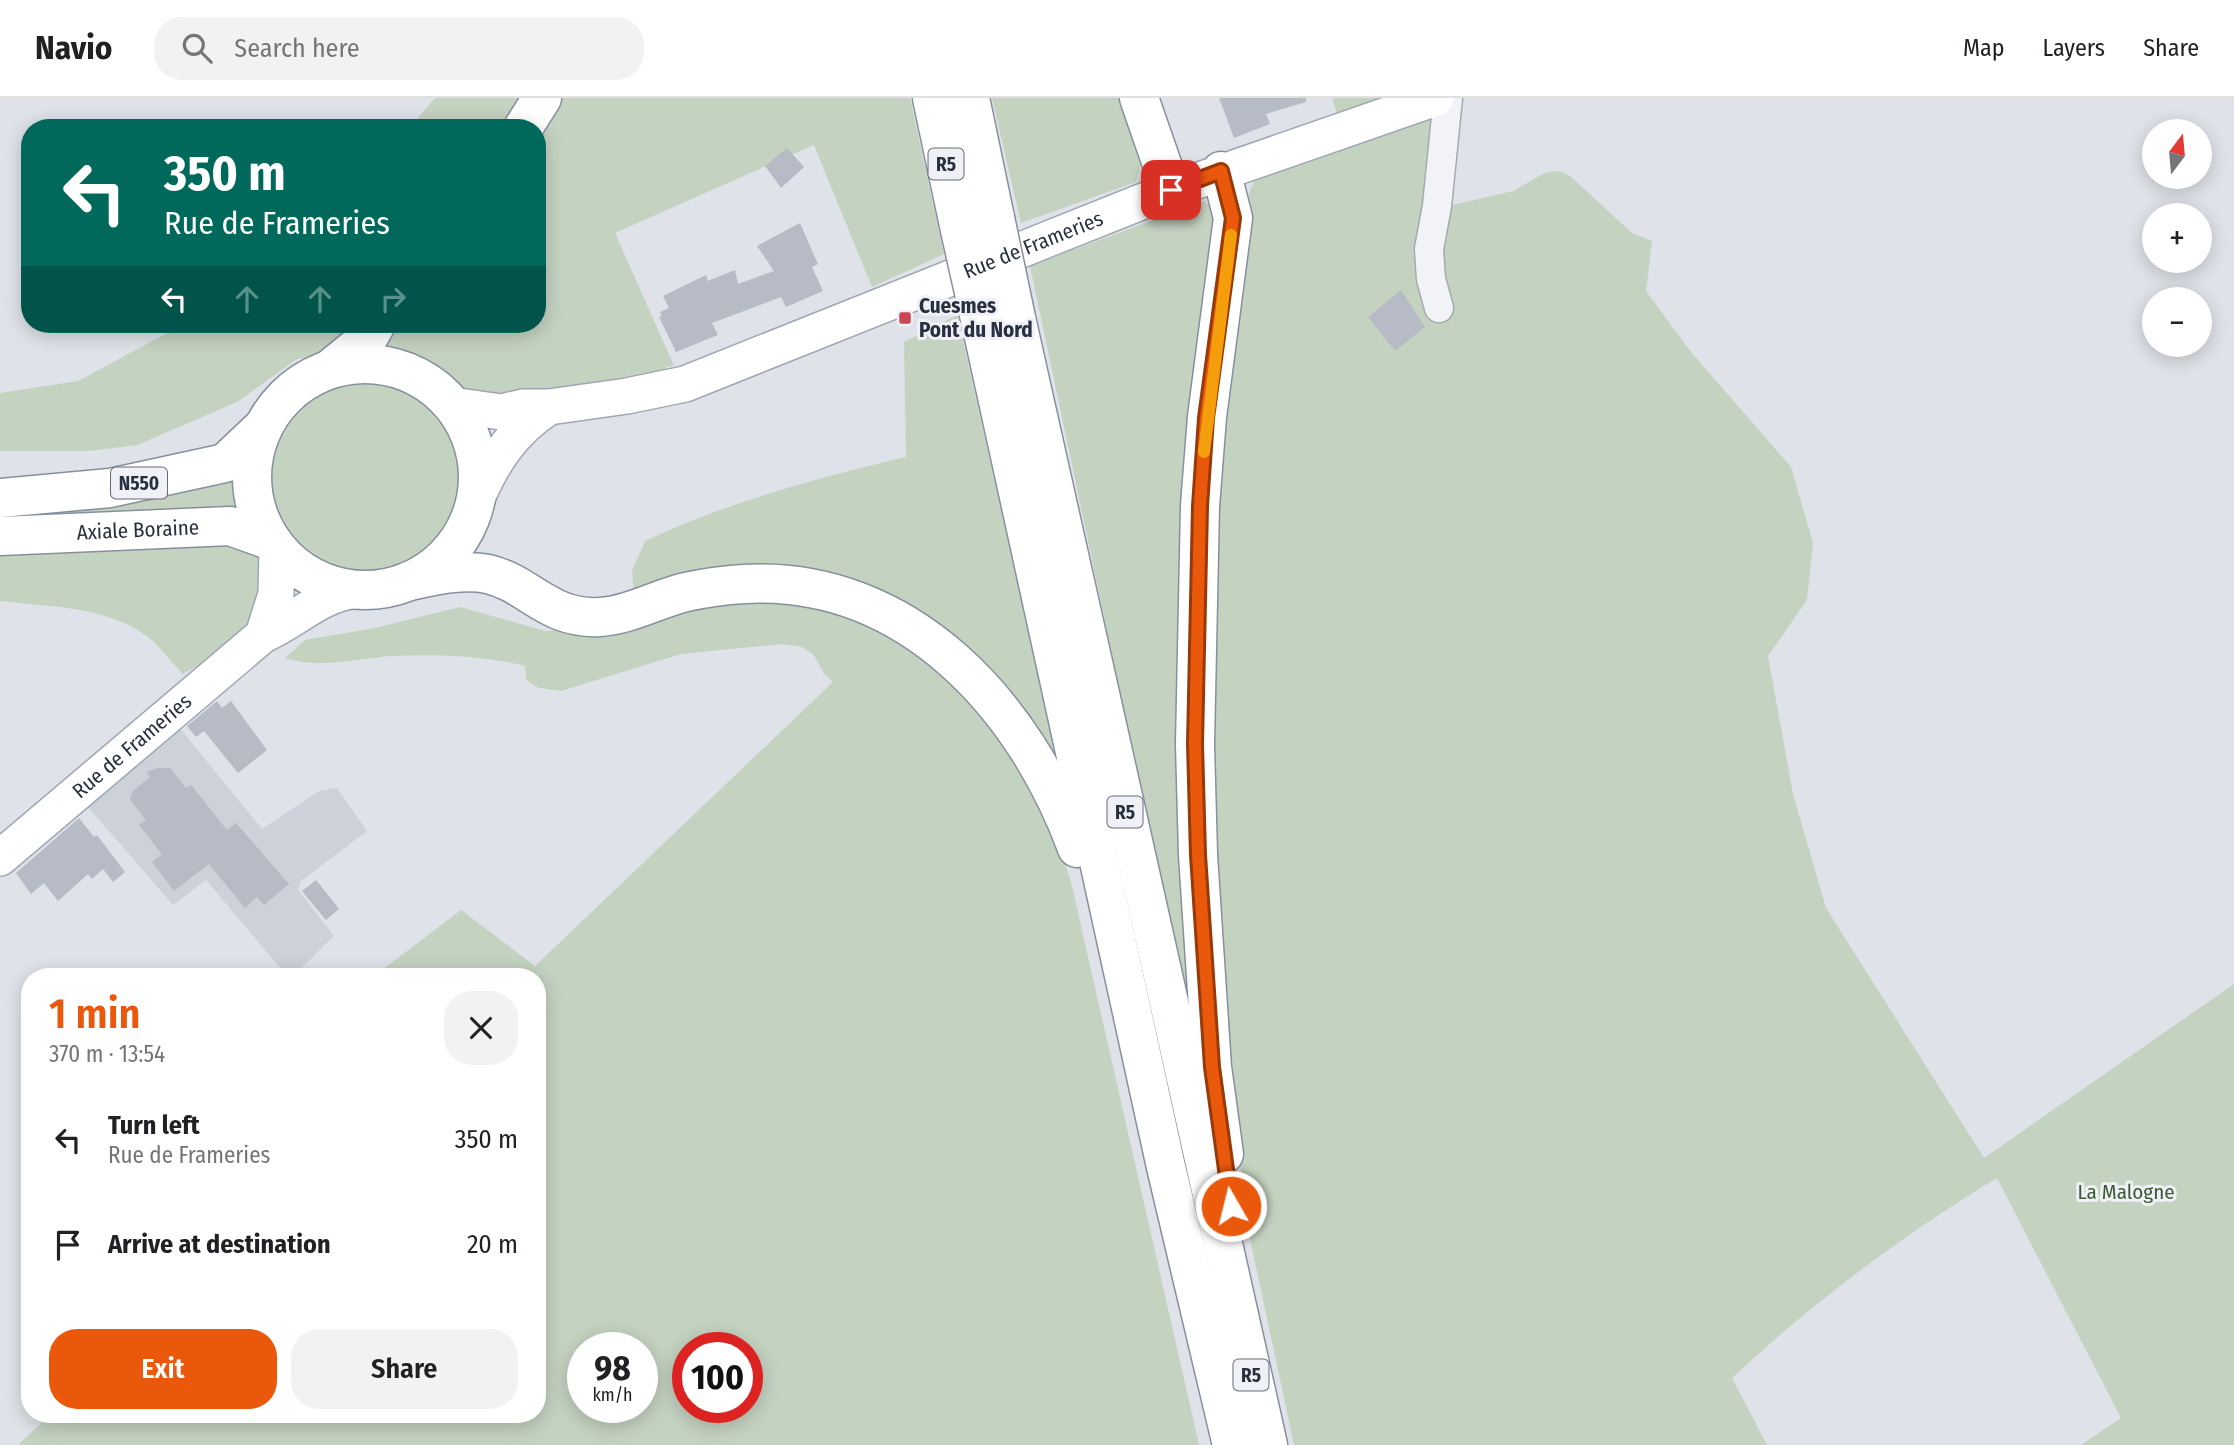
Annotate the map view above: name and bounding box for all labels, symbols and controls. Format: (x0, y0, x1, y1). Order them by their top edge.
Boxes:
search box (154, 17, 644, 80)
text: Navio (35, 28, 112, 68)
icon: search (178, 29, 216, 67)
text: Search here (234, 33, 360, 64)
text: Map (1963, 34, 2005, 62)
text: Layers (2043, 34, 2105, 62)
text: Share (2143, 34, 2199, 62)
north arrow (2142, 119, 2212, 189)
map controls (2142, 119, 2212, 357)
text: 350 m (164, 144, 286, 203)
icon: left (49, 147, 140, 238)
road number: R5 (928, 148, 964, 180)
pin (1141, 160, 1201, 220)
icon: arrive (1152, 171, 1190, 209)
button: + (2142, 203, 2212, 273)
text: Rue de Frameries (164, 204, 390, 242)
street label: Rue de Frameries (960, 205, 1107, 285)
icon: left (155, 280, 193, 318)
icon: ahead (228, 280, 266, 318)
icon: ahead (301, 280, 339, 318)
icon: right (374, 280, 412, 318)
button: − (2142, 287, 2212, 357)
place label: Cuesmes Pont du Nord (919, 293, 1033, 343)
marker: Cuesmes Pont du Nord (897, 310, 913, 326)
road number: N550 (111, 468, 167, 498)
street label: Axiale Boraine (76, 514, 200, 546)
street label: Rue de Frameries (67, 688, 197, 804)
road number: R5 (1108, 796, 1142, 828)
text: 1 min (49, 989, 140, 1039)
button: close (444, 991, 518, 1065)
text: 370 m · 13:54 (49, 1040, 165, 1068)
text: Turn left (108, 1110, 200, 1141)
icon: left (49, 1121, 87, 1159)
text: 350 m (455, 1124, 518, 1155)
text: Rue de Frameries (108, 1141, 270, 1169)
position arrow (1194, 1169, 1268, 1243)
park label: La Malogne (2077, 1179, 2175, 1205)
icon: arrive (49, 1226, 87, 1264)
text: Arrive at destination (108, 1229, 331, 1260)
text: 20 m (467, 1229, 518, 1260)
button: Exit (49, 1329, 277, 1409)
button: Share (291, 1329, 518, 1409)
speed limit sign: 100 (672, 1332, 763, 1423)
text: 98 (594, 1347, 631, 1389)
road number: R5 (1234, 1359, 1268, 1390)
text: km/h (592, 1384, 633, 1406)

